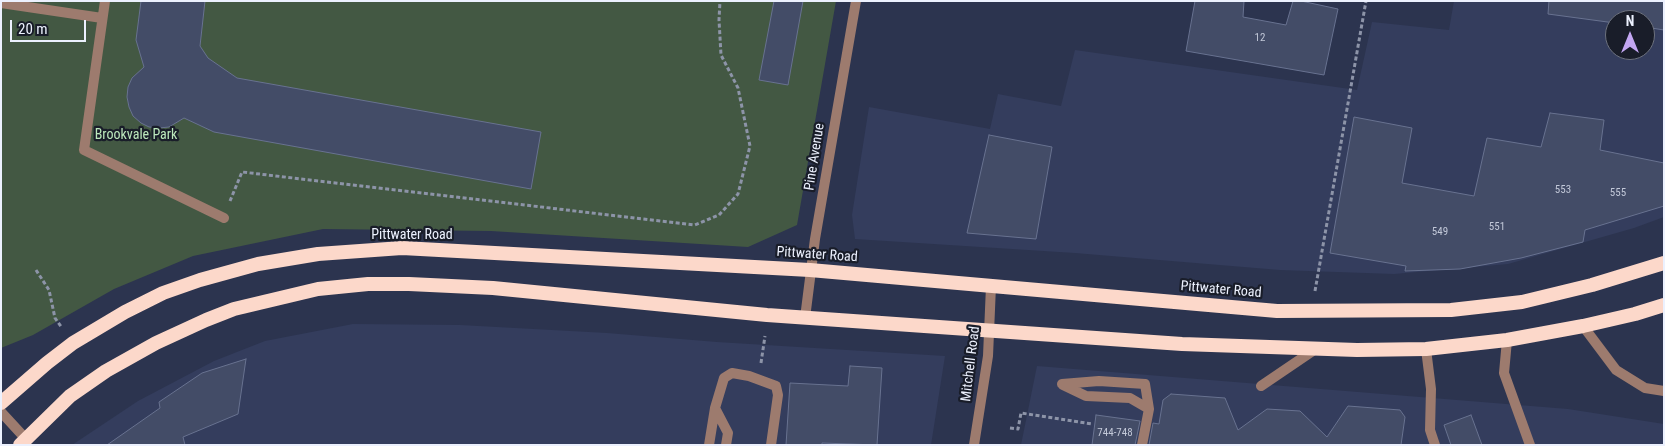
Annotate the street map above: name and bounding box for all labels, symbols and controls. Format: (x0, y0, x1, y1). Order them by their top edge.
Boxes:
scale bar (12, 10, 89, 42)
north arrow (1605, 10, 1655, 60)
text: N (1626, 13, 1634, 29)
text: 20 m (18, 20, 48, 38)
house number: 12 (1255, 31, 1265, 45)
street label: Pine Avenue (801, 122, 829, 192)
park label: Brookvale Park (95, 127, 177, 143)
house number: 553 (1555, 183, 1571, 197)
house number: 555 (1610, 186, 1626, 200)
house number: 551 (1489, 220, 1505, 234)
house number: 549 (1432, 225, 1448, 239)
street label: Pittwater Road (371, 227, 453, 243)
street label: Pittwater Road (776, 244, 858, 266)
street label: Pittwater Road (1180, 278, 1262, 302)
street label: Mitchell Road (958, 326, 984, 402)
house number: 744-748 (1097, 426, 1133, 440)

